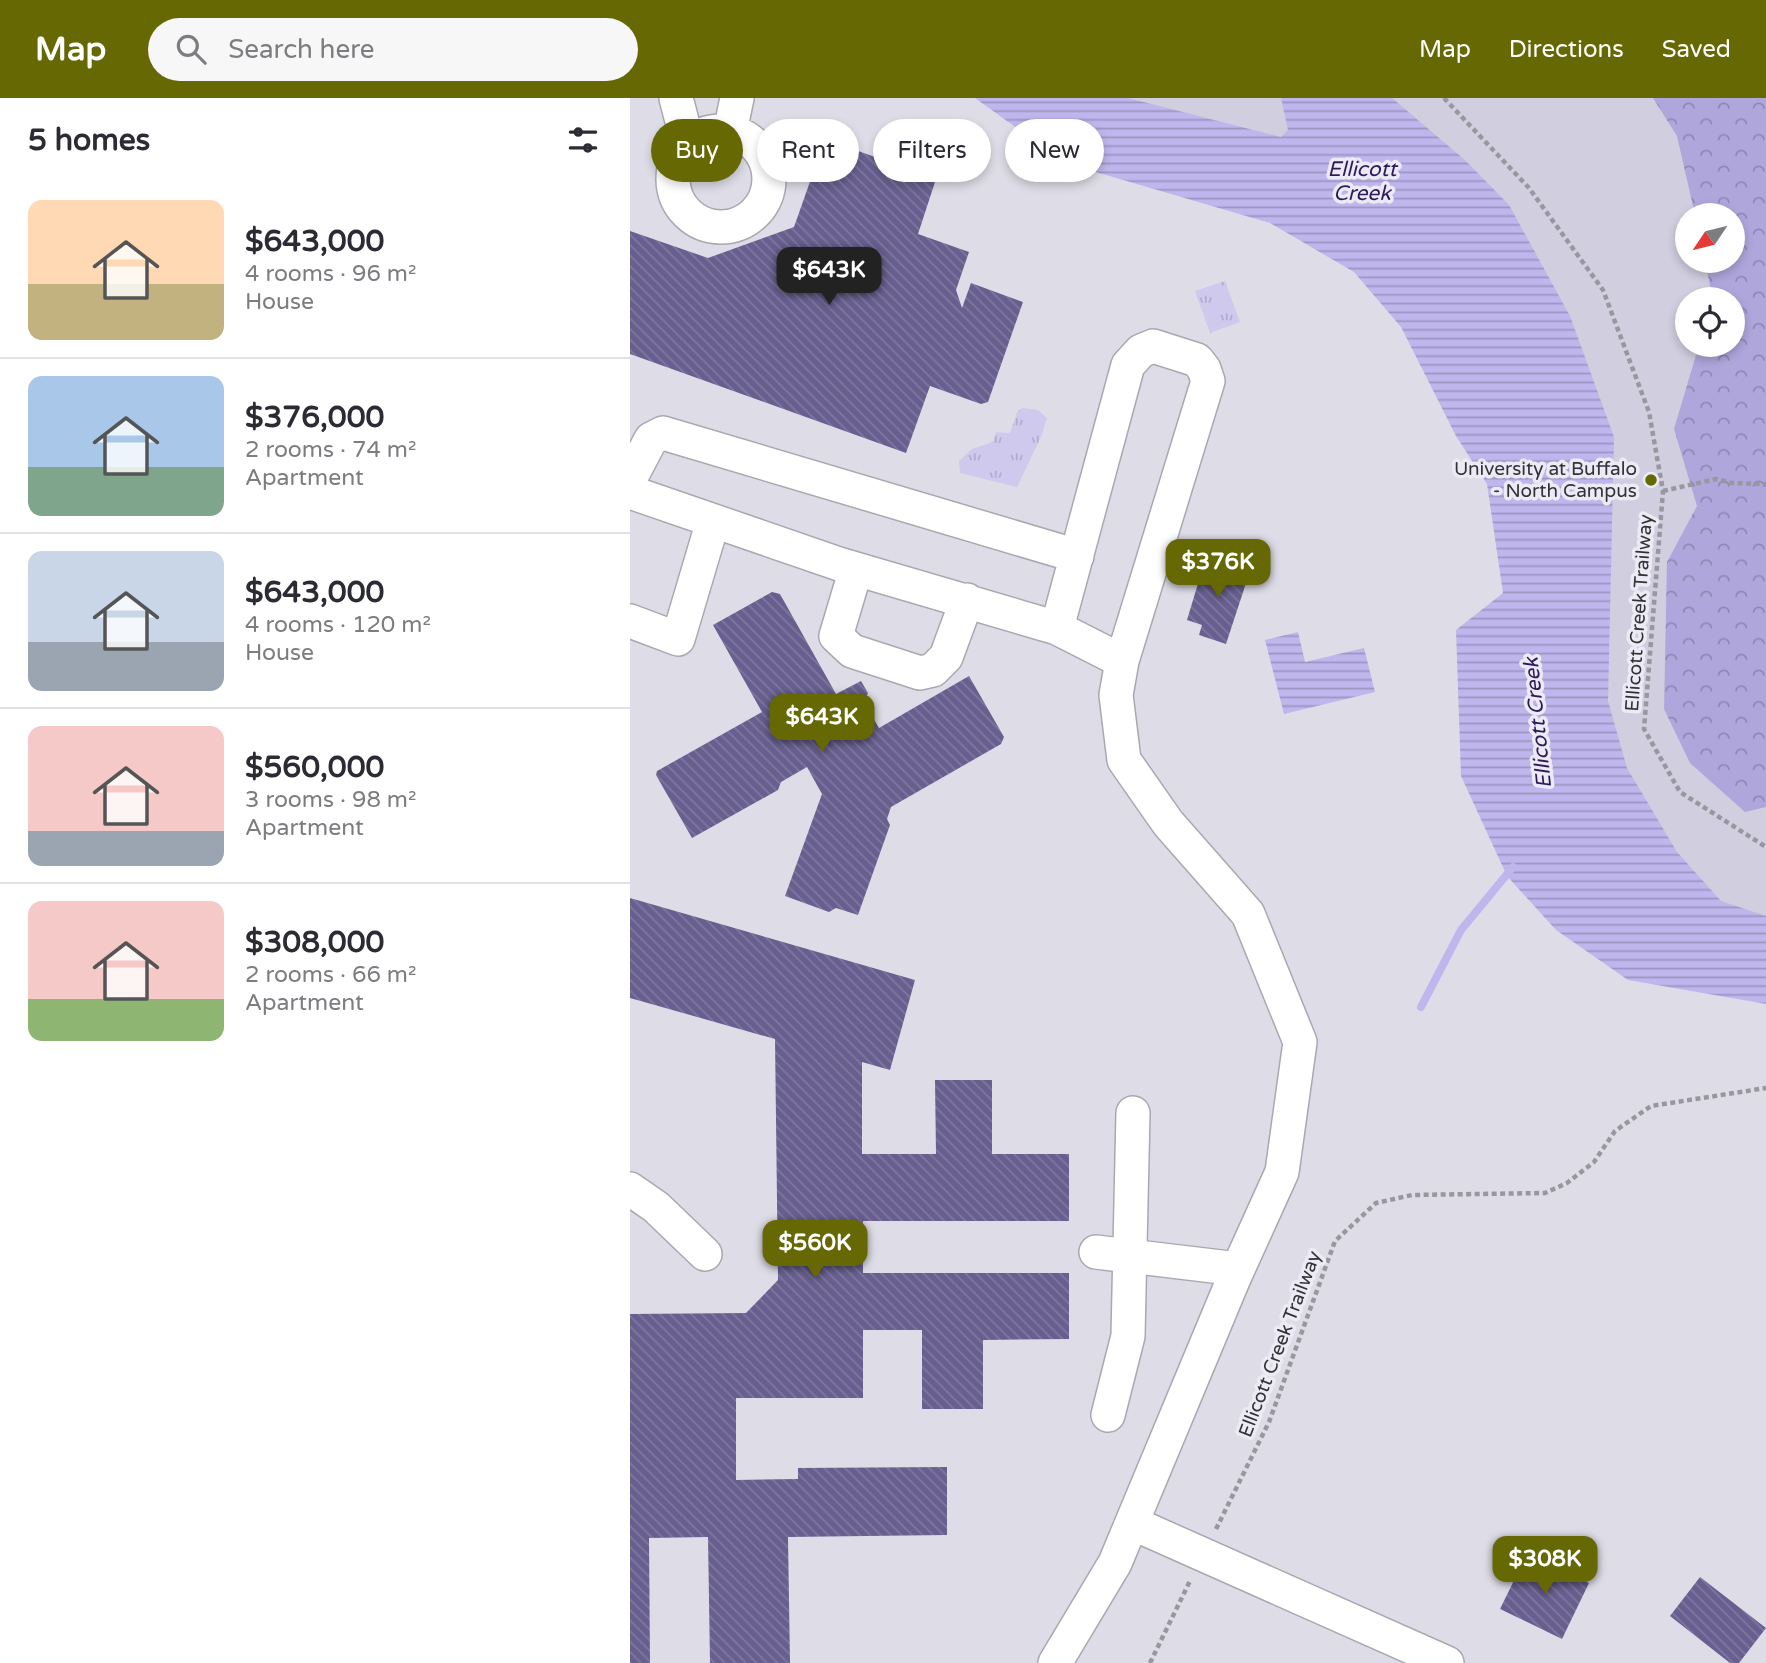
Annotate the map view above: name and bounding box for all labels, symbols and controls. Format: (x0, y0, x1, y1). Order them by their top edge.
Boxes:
search box (148, 18, 638, 81)
text: Map (35, 30, 106, 69)
icon: search (172, 30, 210, 68)
text: Search here (228, 34, 374, 65)
text: Map (1419, 35, 1471, 64)
text: Directions (1509, 35, 1624, 64)
text: Saved (1662, 35, 1731, 64)
chip: Buy (651, 119, 743, 182)
chip: Rent (757, 119, 859, 182)
chip: Filters (873, 119, 991, 182)
chip: New (1005, 119, 1104, 182)
icon: filters (564, 121, 602, 159)
text: 5 homes (28, 122, 150, 159)
water label: Ellicott Creek (1328, 157, 1398, 206)
north arrow (1675, 203, 1745, 273)
map controls (1675, 203, 1745, 357)
text: $643,000 (245, 223, 384, 260)
icon: home (84, 228, 168, 312)
pin: $643K (780, 248, 878, 307)
text: $643K (793, 256, 865, 284)
text: 4 rooms · 96 m² (245, 260, 416, 288)
button: locate (1675, 287, 1745, 357)
text: House (245, 288, 314, 316)
text: $376,000 (245, 399, 384, 436)
icon: home (84, 404, 168, 488)
text: 2 rooms · 74 m² (245, 436, 416, 464)
place label: University at Buffalo - North Campus (1454, 458, 1637, 502)
text: Apartment (245, 464, 364, 492)
marker: University at Buffalo - North Campus (1643, 472, 1659, 488)
street label: Ellicott Creek Trailway (1621, 514, 1657, 712)
pin: $376K (1169, 540, 1267, 599)
text: $376K (1182, 548, 1254, 576)
text: $643,000 (245, 574, 384, 611)
icon: home (84, 579, 168, 663)
text: 4 rooms · 120 m² (245, 611, 431, 639)
text: House (245, 639, 314, 667)
water label: Ellicott Creek (1519, 655, 1557, 790)
pin: $643K (773, 694, 871, 754)
text: $643K (786, 703, 858, 731)
text: $560,000 (245, 749, 384, 786)
icon: home (84, 754, 168, 838)
text: 3 rooms · 98 m² (245, 786, 416, 814)
text: Apartment (245, 814, 364, 842)
text: $308,000 (245, 924, 384, 961)
icon: home (84, 929, 168, 1013)
text: 2 rooms · 66 m² (245, 961, 416, 989)
text: Apartment (245, 989, 364, 1017)
pin: $560K (766, 1220, 864, 1280)
text: $560K (779, 1229, 851, 1257)
street label: Ellicott Creek Trailway (1234, 1248, 1326, 1440)
pin: $308K (1496, 1536, 1594, 1596)
text: $308K (1509, 1545, 1581, 1573)

